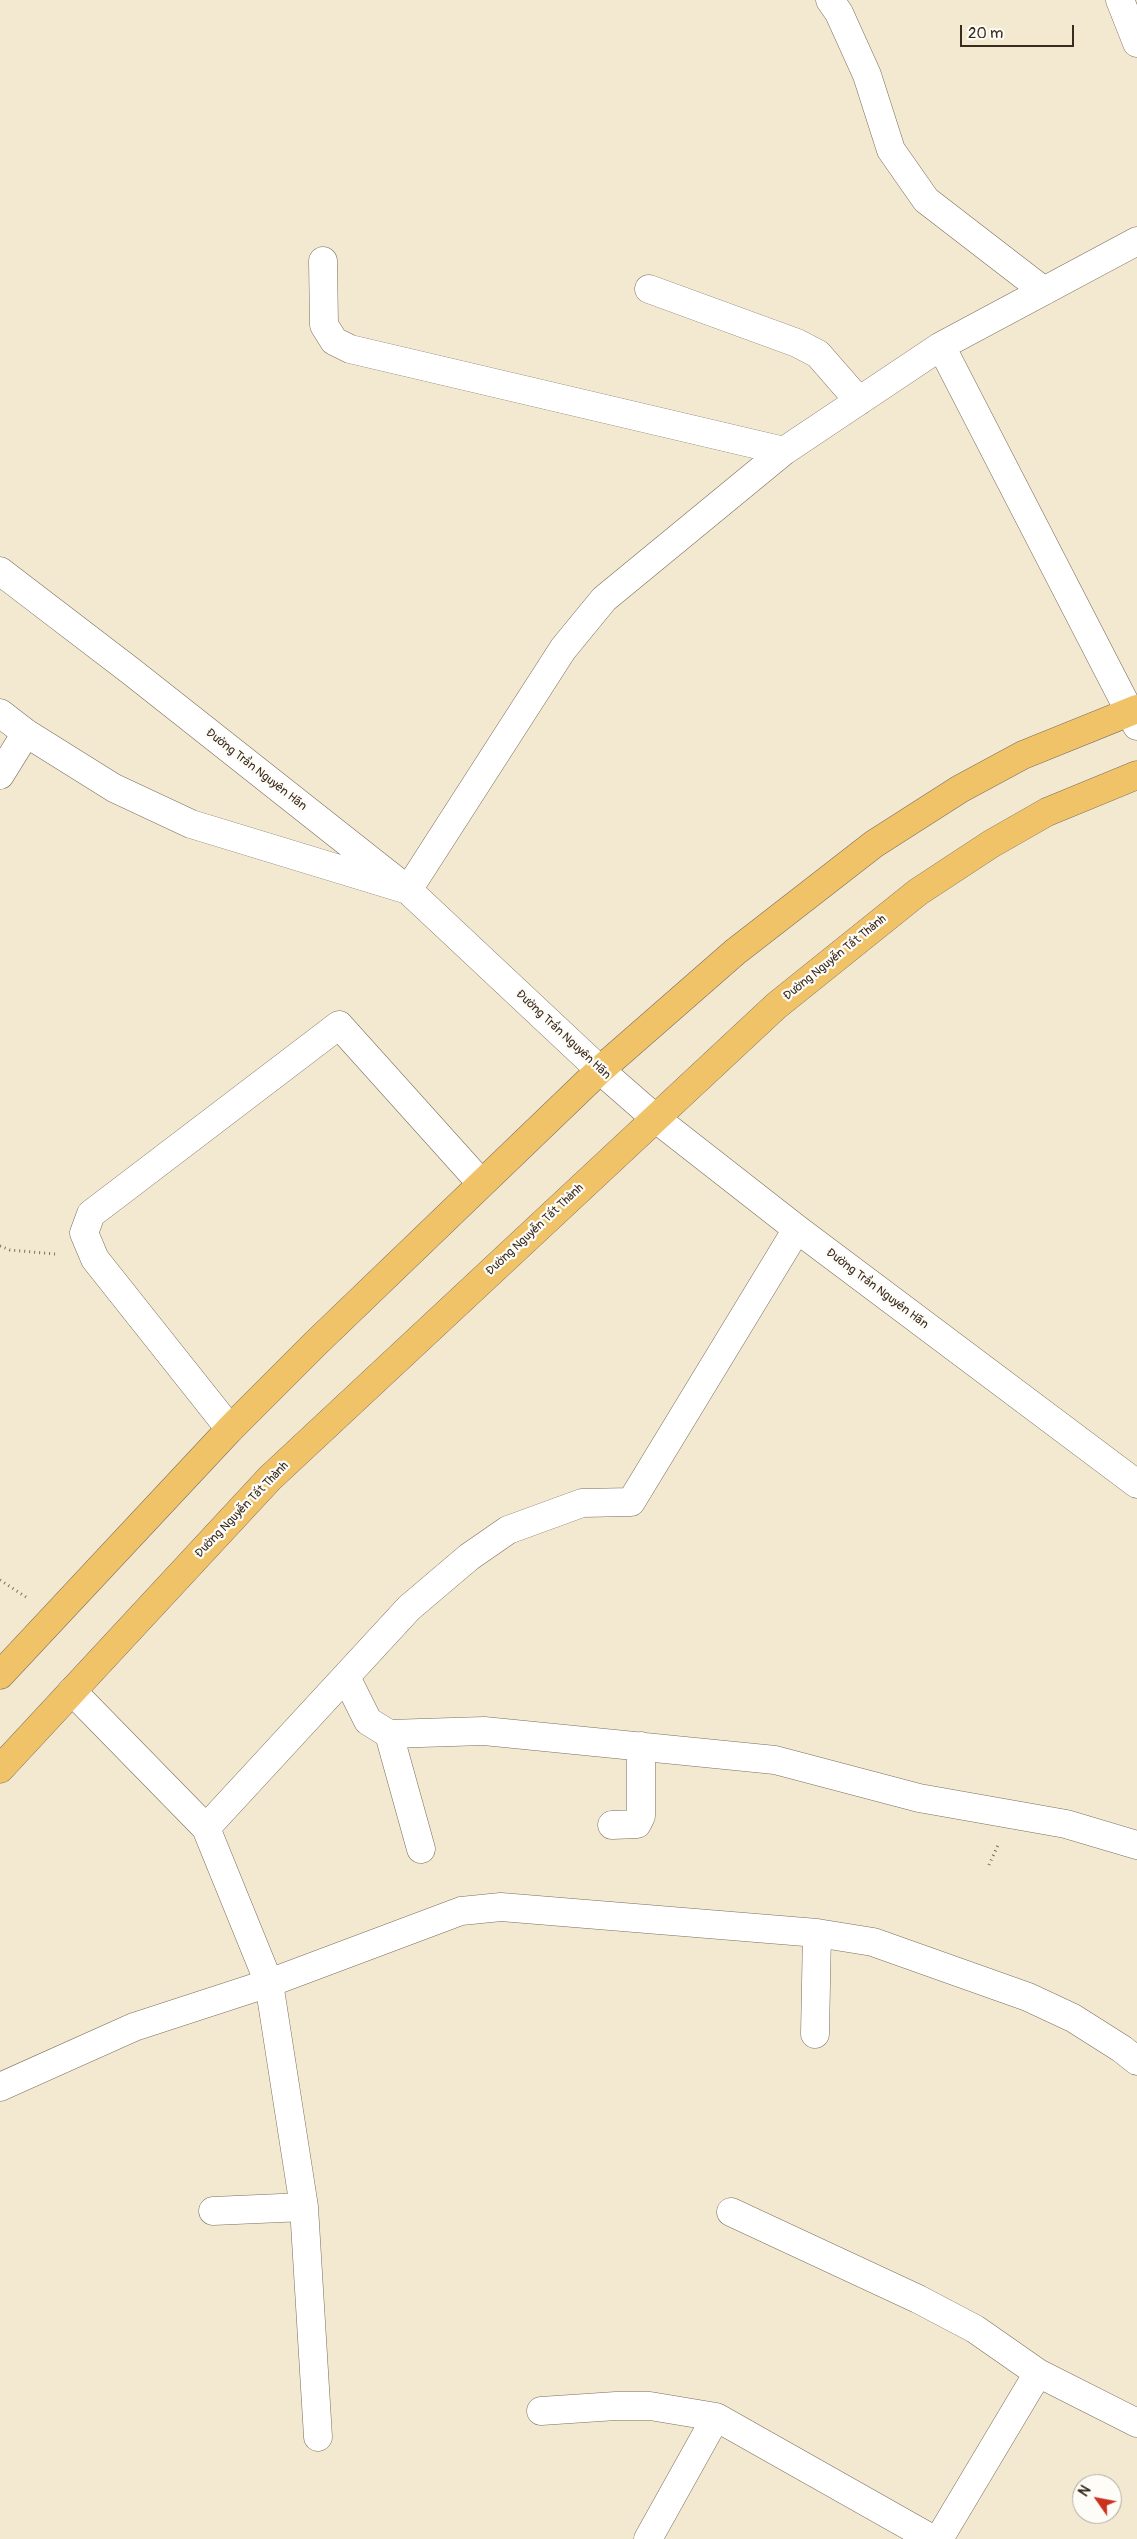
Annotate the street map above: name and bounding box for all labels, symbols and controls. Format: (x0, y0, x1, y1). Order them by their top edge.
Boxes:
scale bar (962, 15, 1076, 47)
text: 20 m (968, 24, 1003, 43)
street label: Đường Trần Nguyên Hãn (203, 726, 309, 814)
street label: Đường Nguyễn Tất Thành (781, 912, 889, 1004)
street label: Đường Trần Nguyên Hãn (513, 987, 613, 1083)
street label: Đường Nguyễn Tất Thành (483, 1181, 587, 1279)
street label: Đường Trần Nguyên Hãn (823, 1246, 931, 1332)
street label: Đường Nguyễn Tất Thành (192, 1459, 292, 1561)
north arrow (1072, 2474, 1122, 2524)
text: N (1075, 2483, 1095, 2500)

